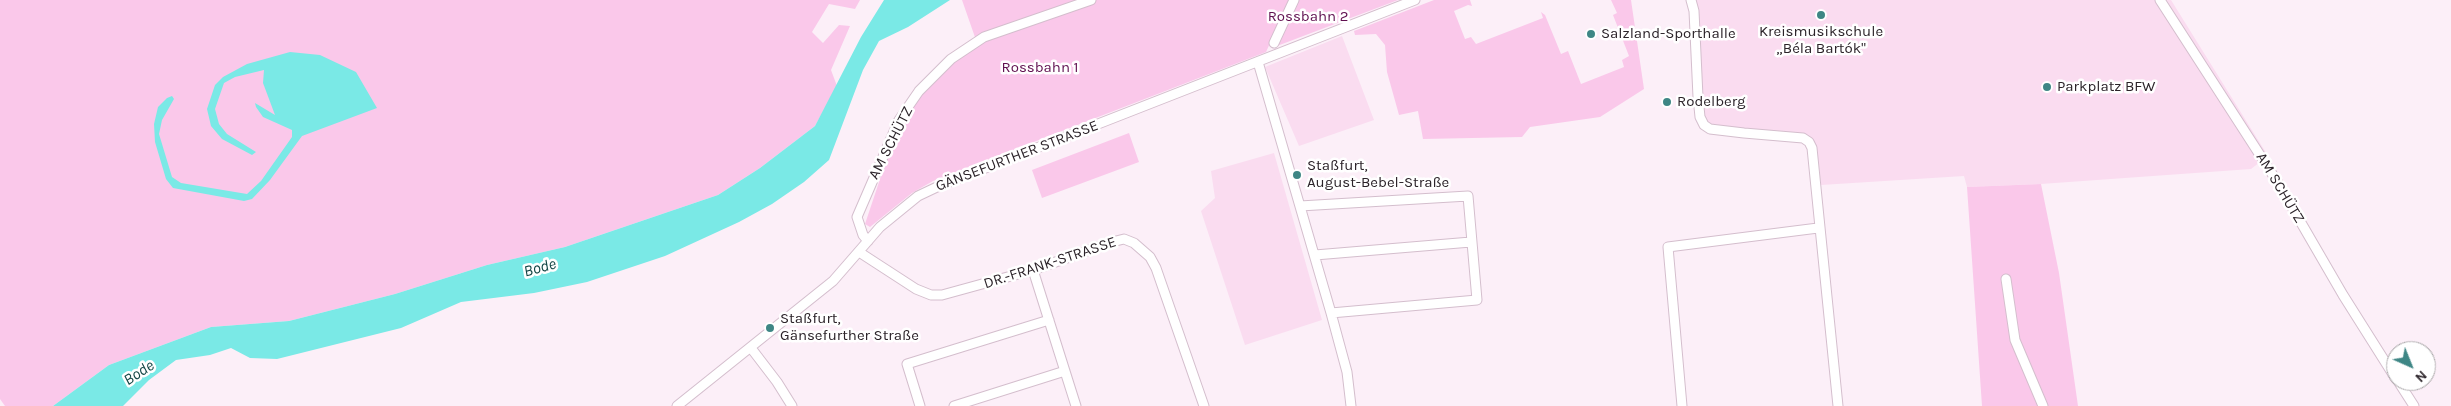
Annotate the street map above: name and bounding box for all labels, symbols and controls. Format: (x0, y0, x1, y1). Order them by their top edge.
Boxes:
park label: Rossbahn 2 (1268, 8, 1348, 26)
marker: Kreismusikschule „Béla Bartók" (1815, 9, 1827, 21)
place label: Kreismusikschule „Béla Bartók" (1759, 23, 1883, 58)
place label: Salzland-Sporthalle (1601, 25, 1736, 43)
marker: Salzland-Sporthalle (1585, 28, 1597, 40)
park label: Rossbahn 1 (1002, 59, 1078, 77)
place label: Parkplatz BFW (2057, 78, 2155, 96)
marker: Parkplatz BFW (2041, 81, 2053, 93)
place label: Rodelberg (1677, 93, 1745, 111)
marker: Rodelberg (1661, 96, 1673, 108)
street label: AM SCHÜTZ (865, 104, 917, 182)
street label: GÄNSEFURTHER STRASSE (933, 117, 1101, 195)
street label: AM SCHÜTZ (2252, 149, 2308, 227)
place label: Staßfurt, August-Bebel-Straße (1307, 157, 1449, 192)
marker: Staßfurt, August-Bebel-Straße (1291, 169, 1303, 181)
street label: DR.-FRANK-STRASSE (982, 233, 1118, 293)
water label: Bode (522, 254, 558, 282)
place label: Staßfurt, Gänsefurther Straße (780, 310, 919, 345)
marker: Staßfurt, Gänsefurther Straße (764, 322, 776, 334)
north arrow (2386, 341, 2436, 391)
water label: Bode (120, 356, 158, 390)
text: N (2412, 367, 2431, 386)

